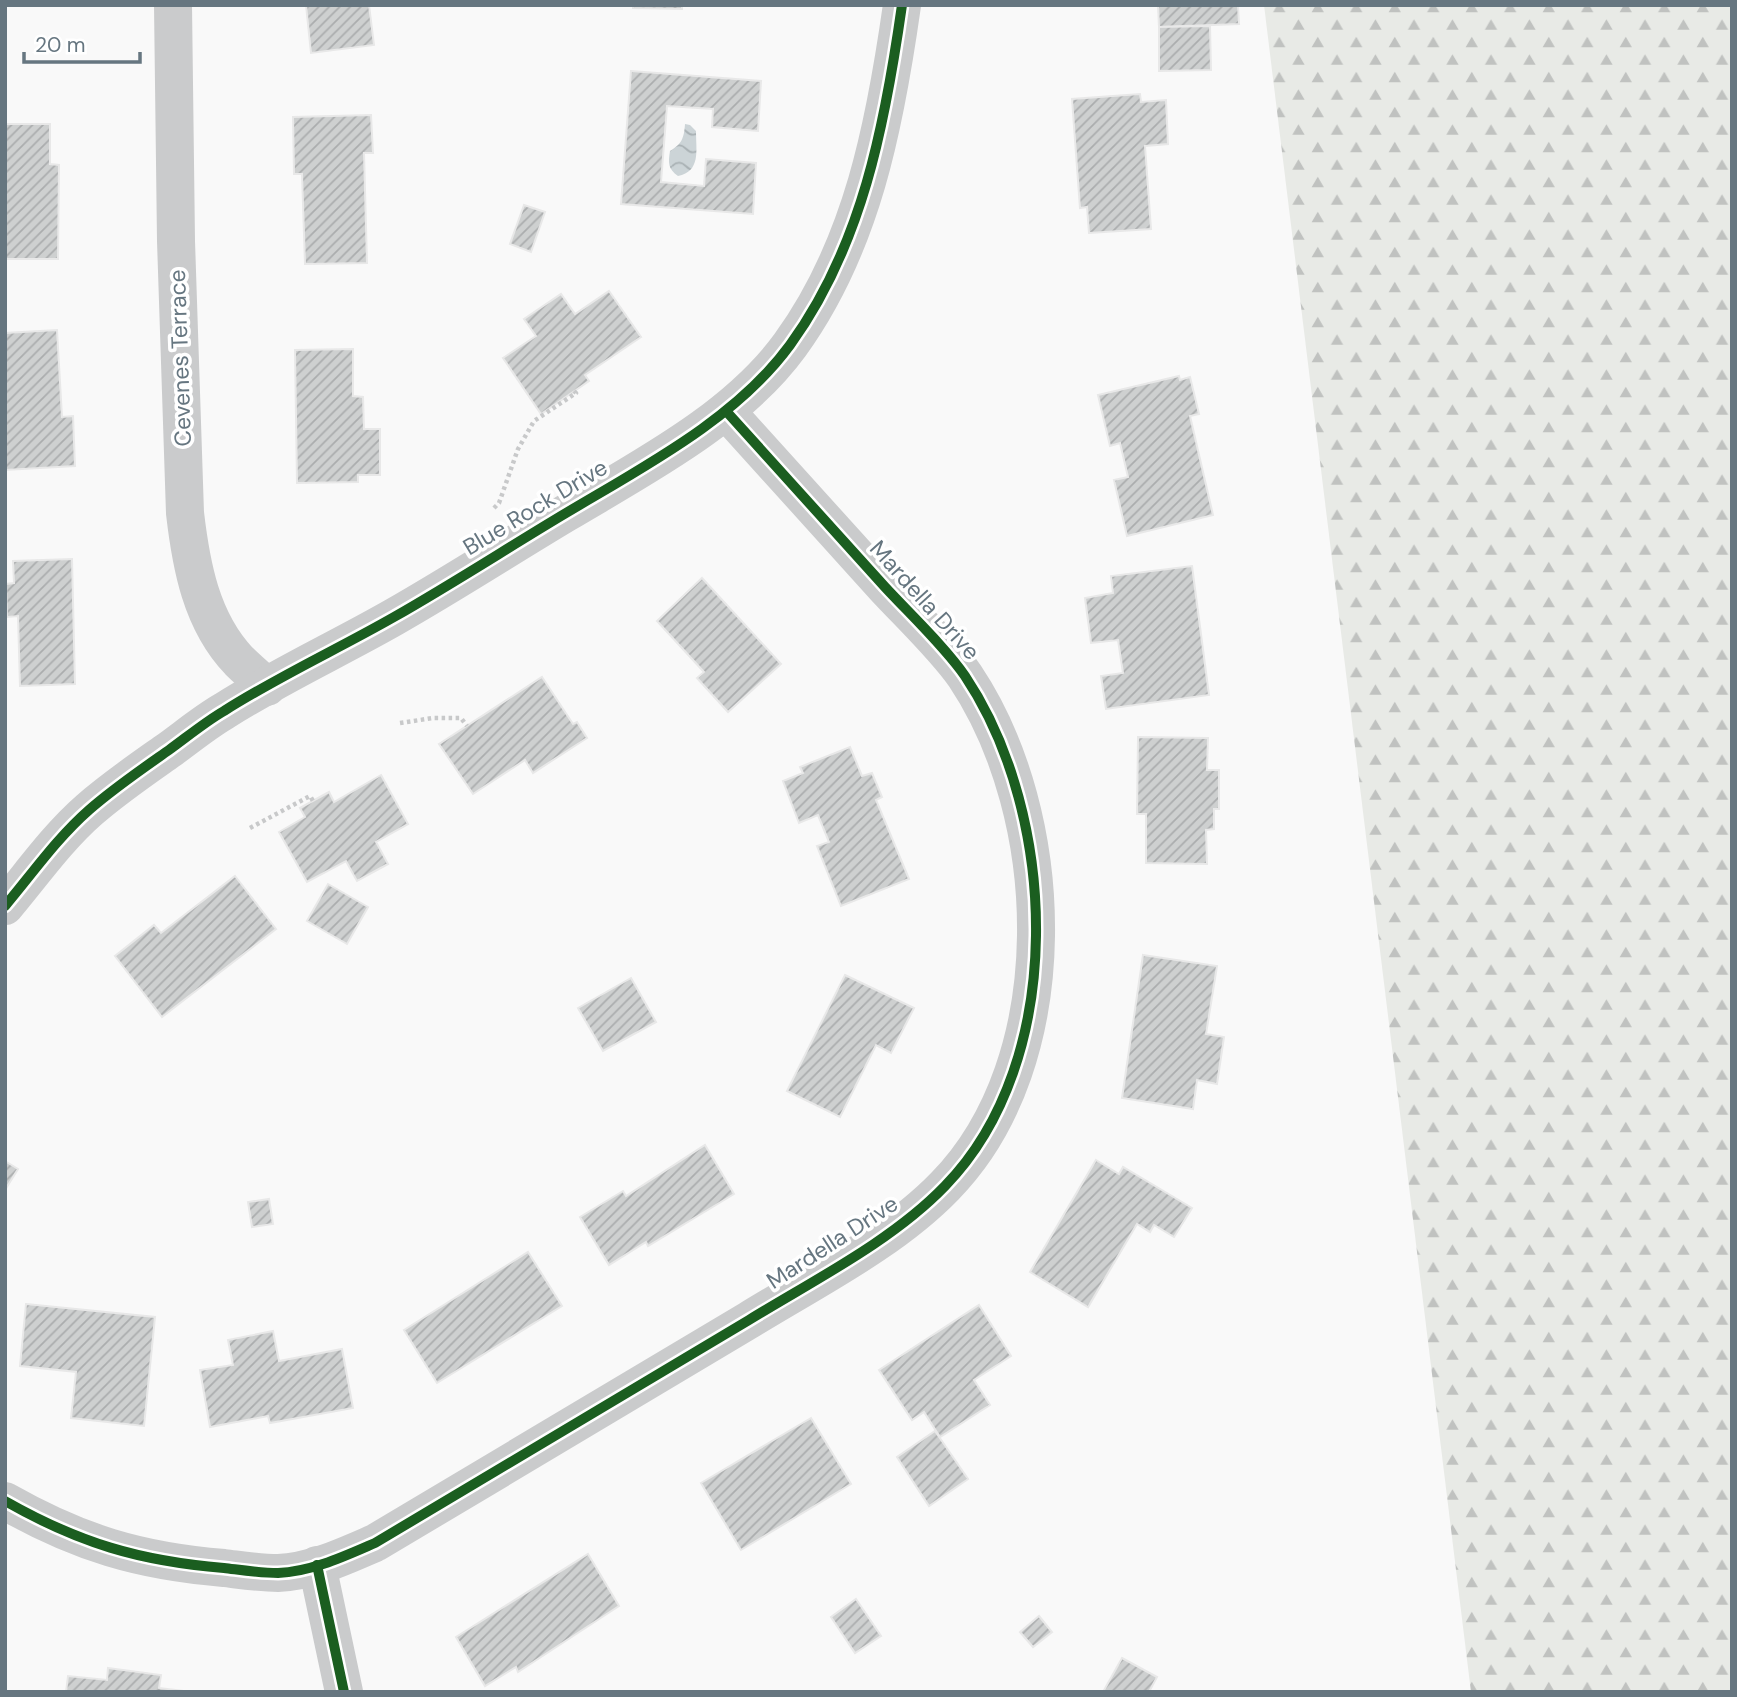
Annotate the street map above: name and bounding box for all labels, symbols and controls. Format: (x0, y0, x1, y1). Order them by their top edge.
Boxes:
scale bar (24, 21, 140, 65)
text: 20 m (35, 31, 86, 59)
street label: Cevenes Terrace (162, 269, 198, 447)
street label: Blue Rock Drive (457, 452, 613, 562)
street label: Mardella Drive (863, 534, 987, 666)
street label: Mardella Drive (761, 1188, 903, 1296)

